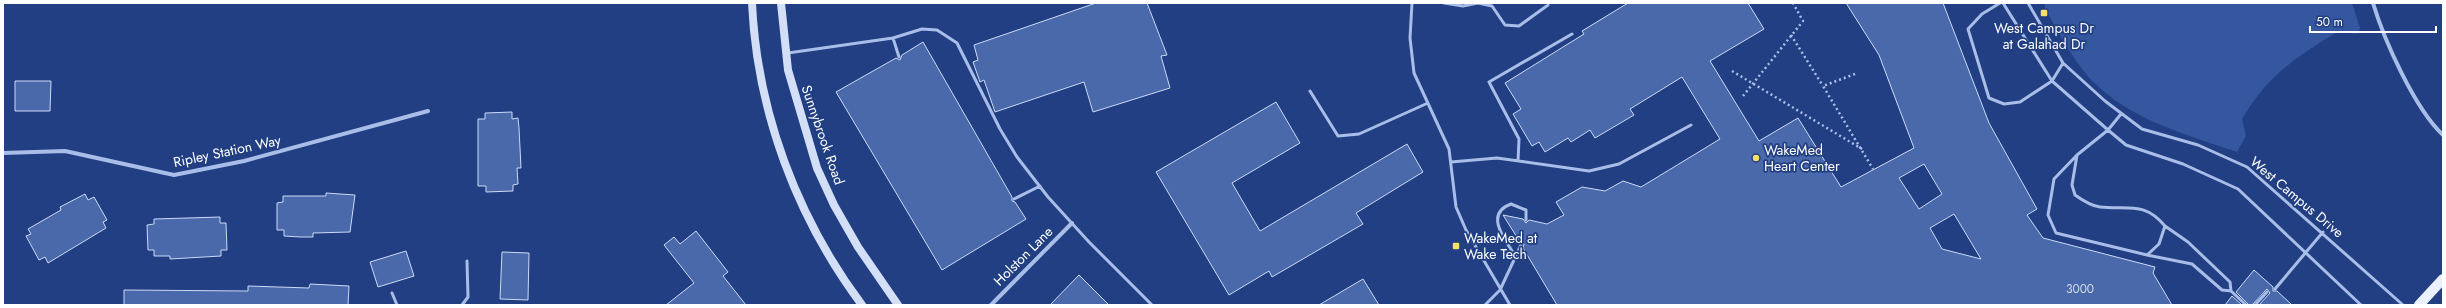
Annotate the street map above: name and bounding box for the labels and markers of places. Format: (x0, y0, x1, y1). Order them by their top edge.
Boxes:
marker: West Campus Dr at Galahad Dr (2039, 8, 2049, 18)
place label: West Campus Dr at Galahad Dr (1994, 18, 2094, 54)
place label: WakeMed Heart Center (1764, 140, 1840, 176)
marker: WakeMed Heart Center (1751, 153, 1761, 163)
place label: WakeMed at Wake Tech (1464, 228, 1538, 264)
marker: WakeMed at Wake Tech (1451, 241, 1461, 251)

